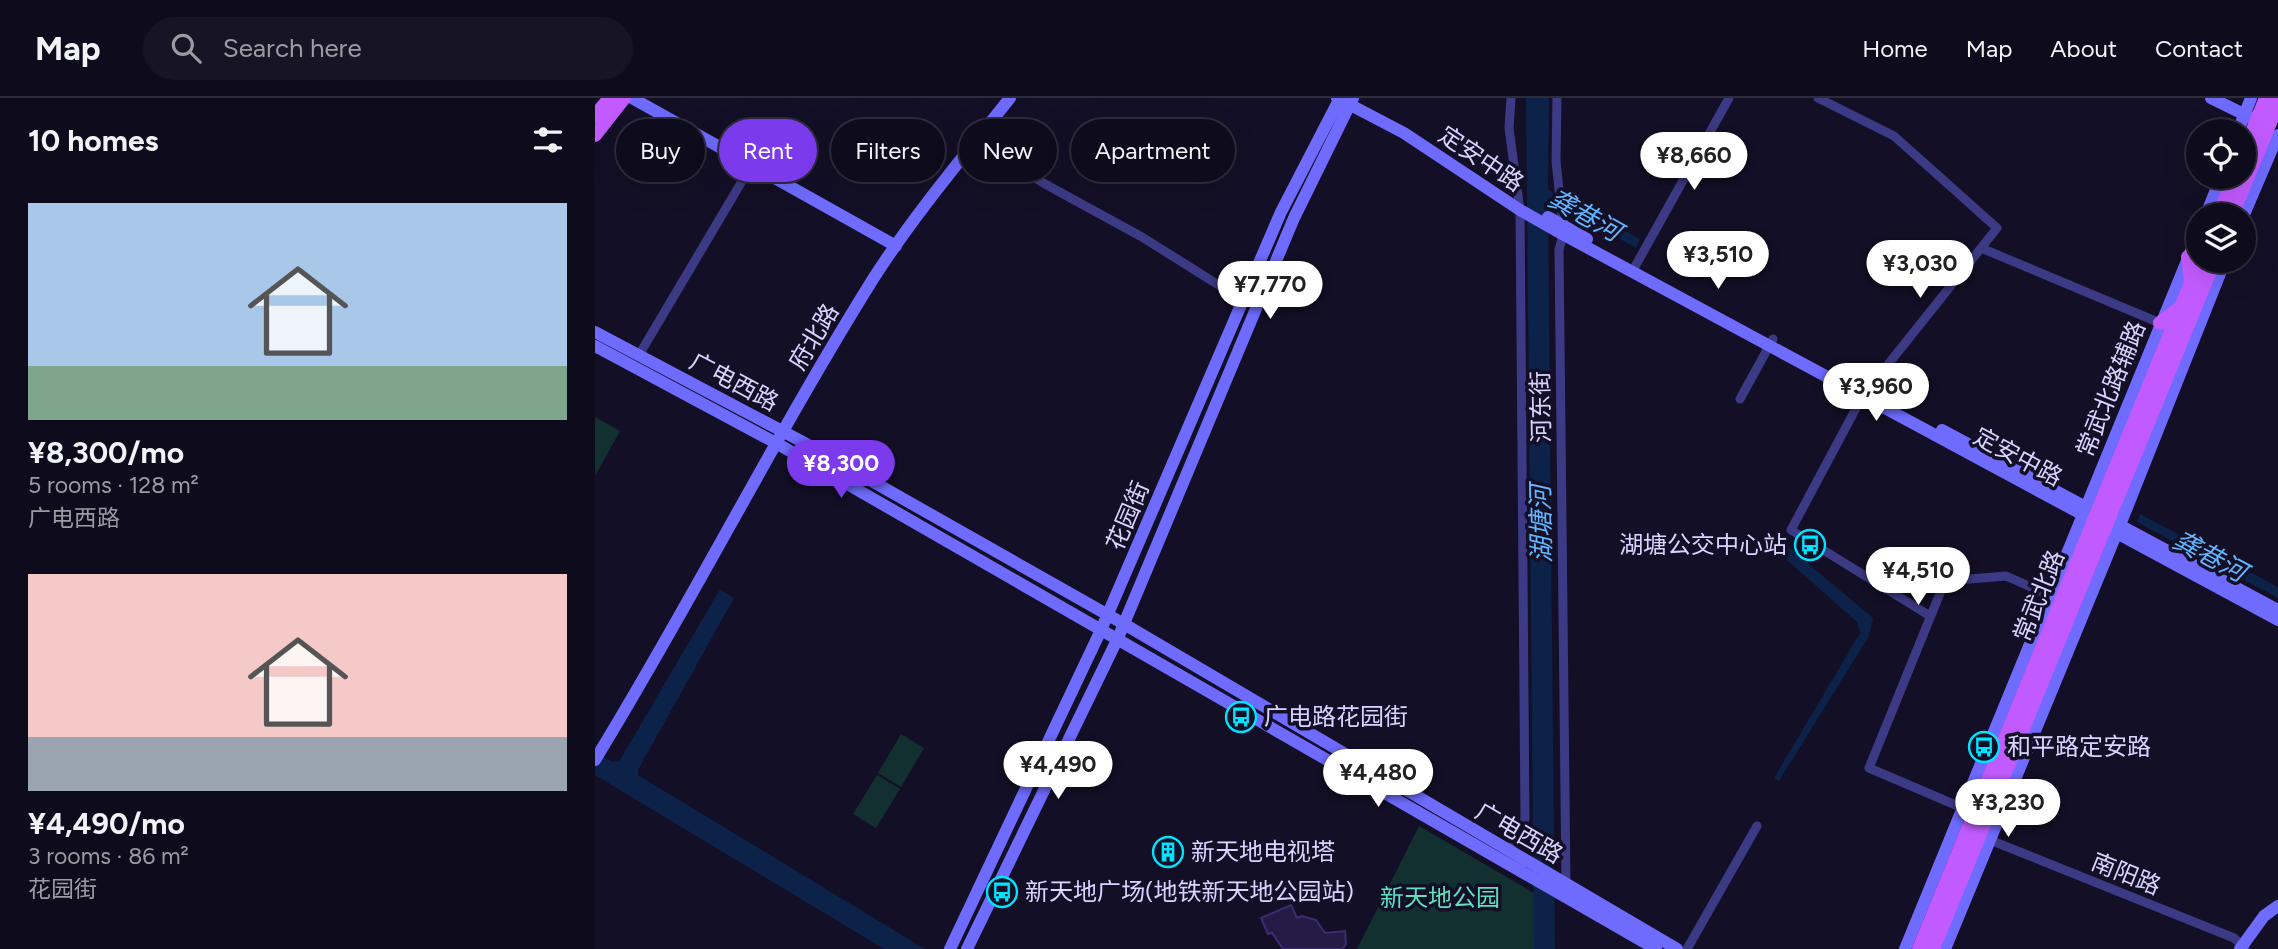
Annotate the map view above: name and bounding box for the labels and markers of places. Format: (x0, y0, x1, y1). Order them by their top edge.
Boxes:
pin: ¥8,660 (1637, 132, 1751, 192)
pin: ¥3,510 (1661, 232, 1775, 291)
pin: ¥3,030 (1863, 240, 1977, 300)
pin: ¥7,770 (1213, 262, 1327, 321)
pin: ¥3,960 (1819, 364, 1933, 423)
pin: ¥8,300 (784, 440, 898, 500)
bus stop icon: 湖塘公交中心站 (1793, 528, 1827, 562)
place label: 湖塘公交中心站 (1619, 530, 1787, 559)
pin: ¥4,510 (1861, 547, 1975, 607)
bus stop icon: 广电路花园街 (1224, 700, 1258, 734)
place label: 广电路花园街 (1264, 702, 1408, 731)
bus stop icon: 和平路定安路 (1967, 730, 2001, 764)
place label: 和平路定安路 (2007, 732, 2151, 761)
pin: ¥4,490 (1001, 742, 1115, 801)
pin: ¥4,480 (1321, 750, 1435, 809)
pin: ¥3,230 (1951, 780, 2065, 839)
building icon: 新天地电视塔 (1151, 835, 1185, 869)
place label: 新天地电视塔 (1191, 837, 1335, 866)
bus stop icon: 新天地广场(地铁新天地公园站) (985, 875, 1019, 909)
place label: 新天地广场(地铁新天地公园站) (1025, 877, 1354, 906)

